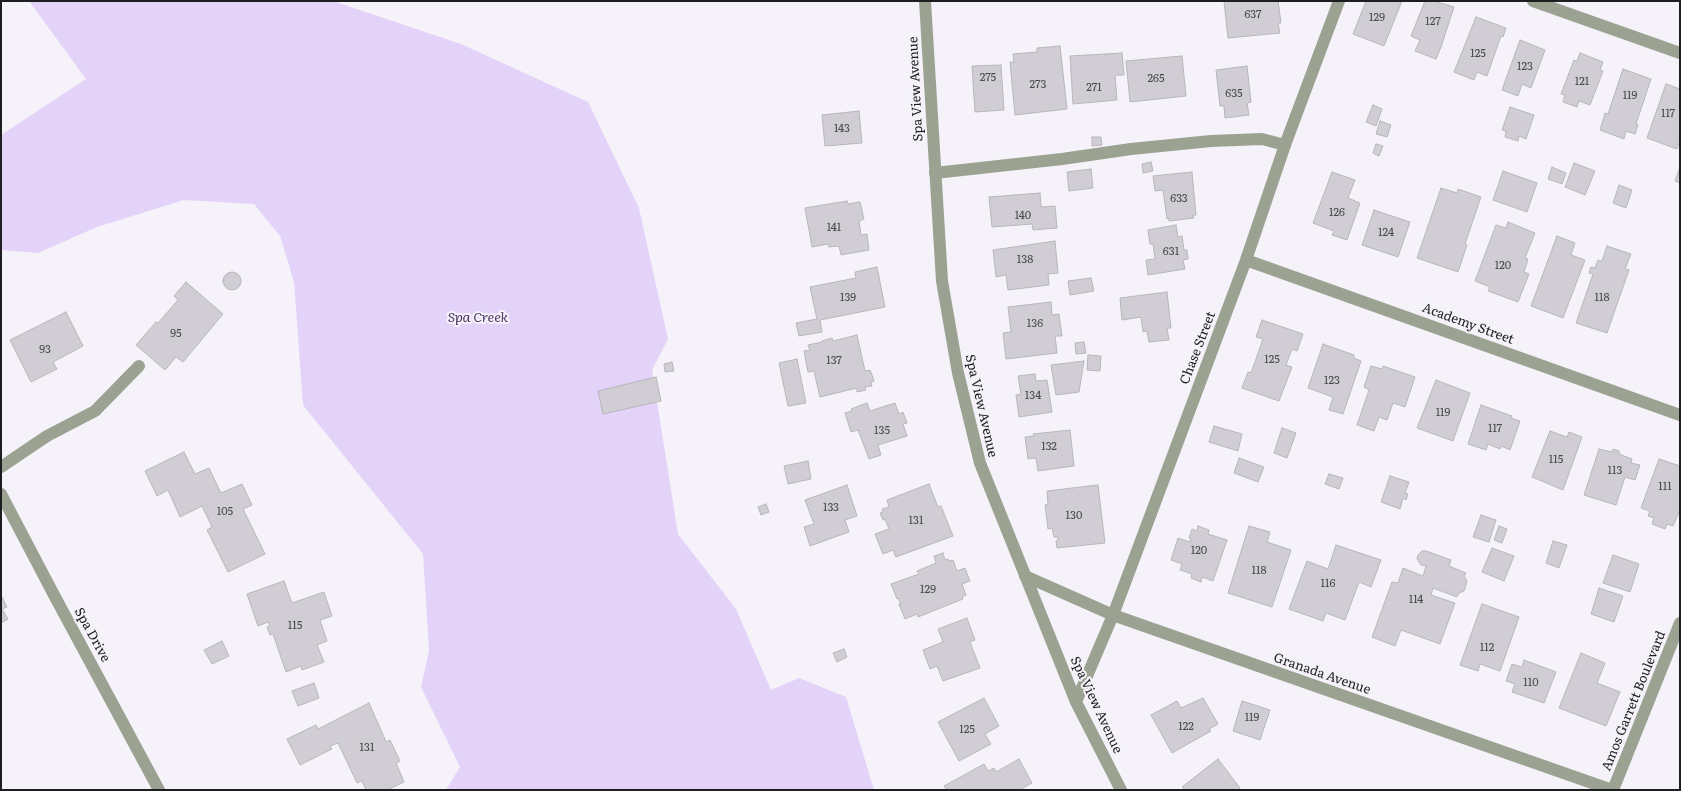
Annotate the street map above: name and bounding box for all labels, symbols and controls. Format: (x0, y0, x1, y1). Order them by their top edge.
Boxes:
house number: 637 (1244, 8, 1262, 22)
house number: 129 (1369, 11, 1385, 25)
house number: 127 (1425, 15, 1441, 29)
street label: Spa View Avenue (905, 36, 927, 142)
house number: 125 (1470, 47, 1486, 61)
house number: 123 (1517, 60, 1533, 74)
house number: 275 (980, 71, 996, 85)
house number: 265 (1147, 72, 1165, 86)
house number: 121 (1575, 75, 1589, 89)
house number: 273 (1030, 78, 1046, 92)
house number: 271 (1086, 81, 1102, 95)
house number: 635 (1225, 87, 1243, 101)
house number: 119 (1623, 89, 1637, 103)
house number: 117 (1661, 107, 1675, 121)
house number: 143 (834, 122, 850, 136)
house number: 633 (1170, 192, 1188, 206)
house number: 126 (1329, 206, 1345, 220)
house number: 140 (1015, 209, 1031, 223)
house number: 141 (827, 221, 841, 235)
house number: 124 (1378, 226, 1394, 240)
house number: 631 (1163, 245, 1179, 259)
house number: 138 (1017, 253, 1033, 267)
house number: 120 (1495, 259, 1511, 273)
house number: 139 (840, 291, 856, 305)
house number: 118 (1594, 291, 1610, 305)
street label: Academy Street (1420, 300, 1516, 348)
street label: Chase Street (1177, 309, 1219, 387)
water label: Spa Creek (448, 310, 508, 326)
house number: 136 (1027, 317, 1043, 331)
house number: 95 (170, 327, 182, 341)
house number: 93 (39, 343, 51, 357)
street label: Spa View Avenue (962, 353, 1000, 459)
house number: 125 (1264, 353, 1280, 367)
house number: 137 (826, 354, 842, 368)
house number: 123 (1324, 374, 1340, 388)
house number: 134 (1025, 389, 1041, 403)
house number: 119 (1436, 406, 1450, 420)
house number: 117 (1488, 422, 1502, 436)
house number: 135 (874, 424, 890, 438)
house number: 132 (1041, 440, 1057, 454)
house number: 115 (1549, 453, 1563, 467)
house number: 113 (1608, 464, 1622, 478)
house number: 111 (1658, 480, 1672, 494)
house number: 133 (823, 501, 839, 515)
house number: 105 (217, 505, 233, 519)
house number: 130 (1066, 509, 1082, 523)
house number: 131 (909, 514, 923, 528)
house number: 120 (1191, 544, 1207, 558)
house number: 118 (1251, 564, 1267, 578)
house number: 116 (1321, 577, 1335, 591)
house number: 129 (920, 583, 936, 597)
house number: 114 (1409, 593, 1423, 607)
street label: Spa Drive (71, 605, 113, 665)
house number: 115 (288, 619, 302, 633)
street label: Amos Garrett Boulevard (1599, 629, 1669, 773)
house number: 112 (1480, 641, 1494, 655)
street label: Granada Avenue (1271, 650, 1373, 698)
street label: Spa View Avenue (1067, 654, 1125, 756)
house number: 110 (1523, 676, 1539, 690)
house number: 119 (1245, 711, 1259, 725)
house number: 122 (1178, 720, 1194, 734)
house number: 125 (959, 723, 975, 737)
house number: 131 (360, 741, 374, 755)

